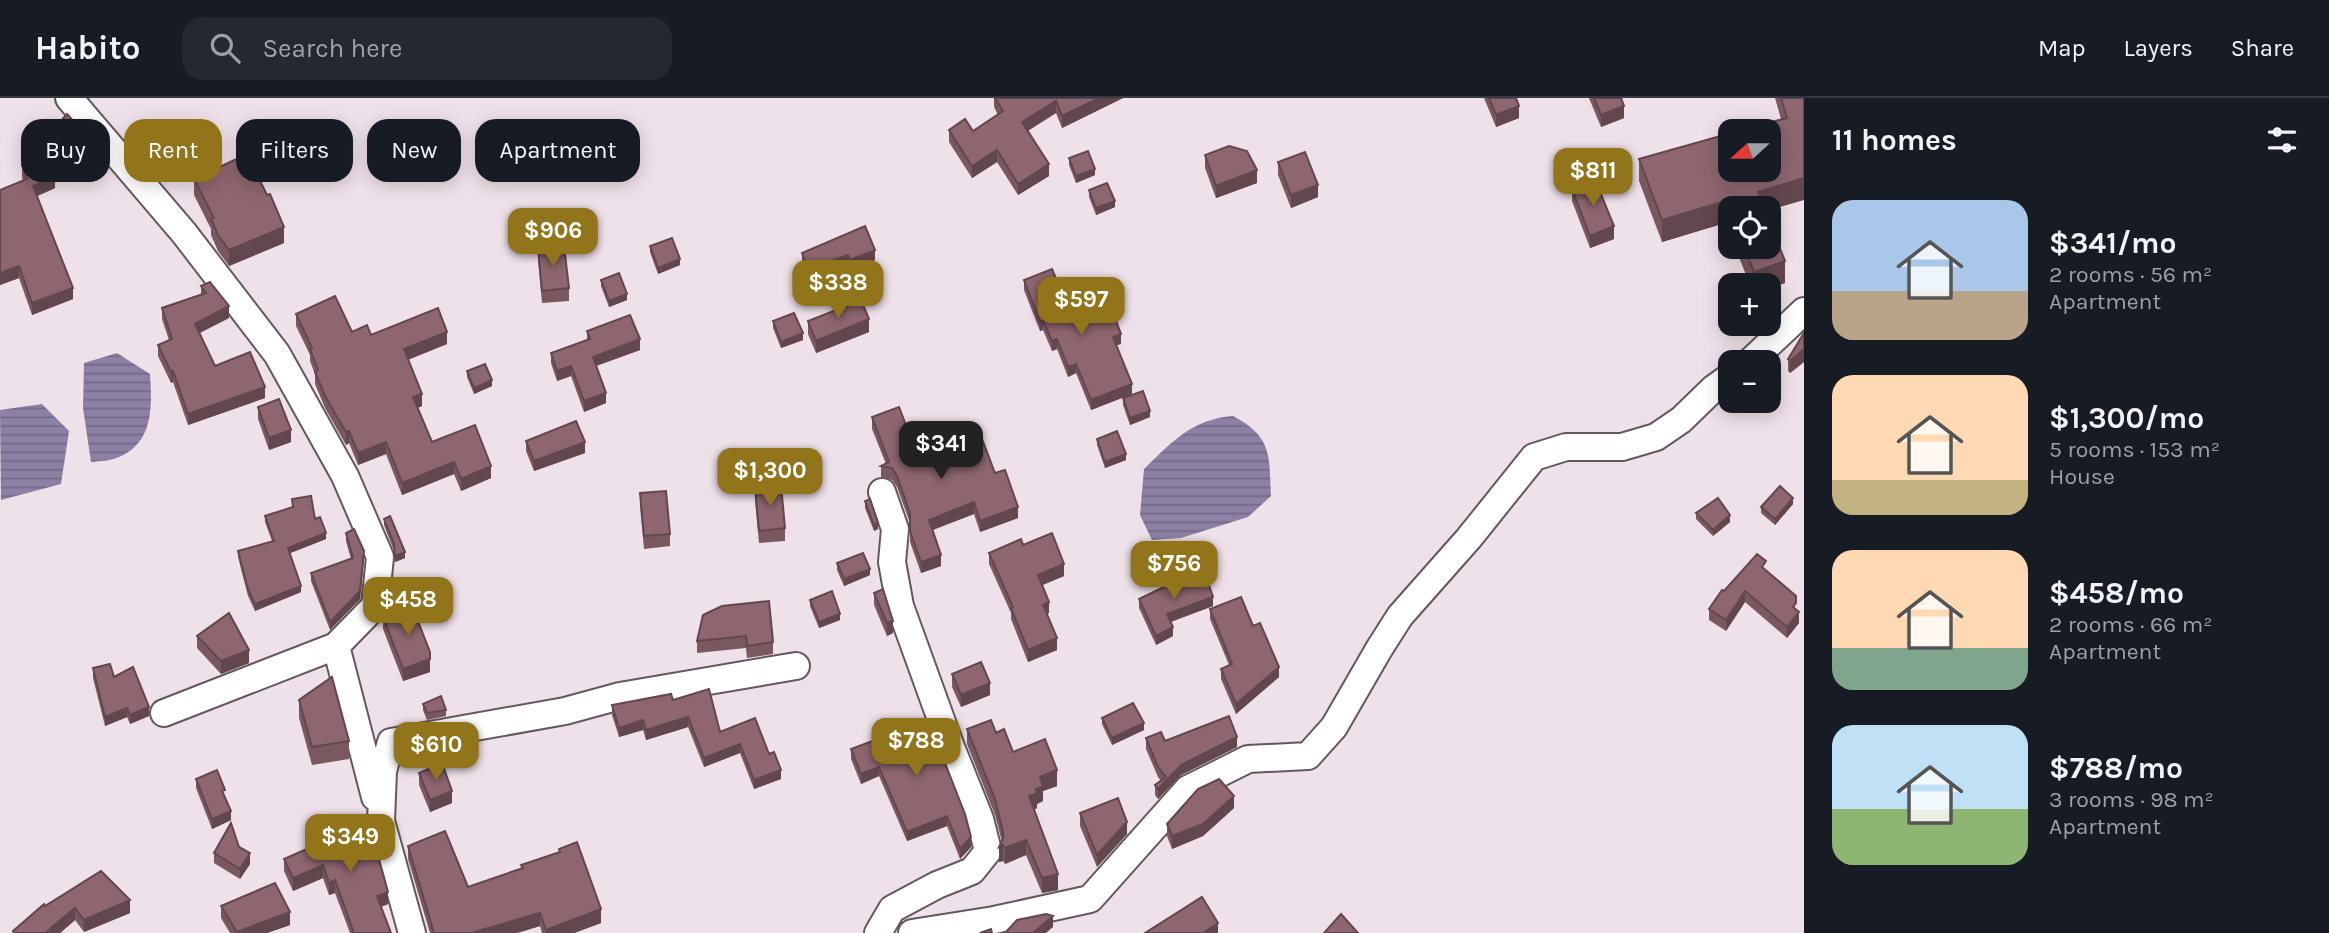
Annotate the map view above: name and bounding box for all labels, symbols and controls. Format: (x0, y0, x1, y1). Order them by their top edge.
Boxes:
search box (182, 17, 672, 80)
text: Habito (35, 29, 140, 67)
icon: search (206, 29, 244, 67)
text: Search here (262, 33, 402, 64)
text: Map (2038, 34, 2086, 62)
text: Layers (2124, 34, 2193, 62)
text: Share (2231, 34, 2294, 62)
chip: Buy (21, 119, 110, 182)
chip: Rent (124, 119, 222, 182)
chip: Filters (236, 119, 353, 182)
chip: New (367, 119, 461, 182)
chip: Apartment (475, 119, 640, 182)
north arrow (1718, 119, 1782, 182)
map controls (1718, 119, 1781, 413)
icon: filters (2263, 121, 2301, 159)
text: 11 homes (1832, 122, 1957, 158)
pin: $811 (1552, 148, 1634, 208)
text: $811 (1569, 157, 1617, 184)
button: locate (1718, 196, 1781, 259)
pin: $906 (512, 208, 594, 268)
text: $906 (524, 217, 582, 244)
text: $341/mo (2049, 225, 2176, 261)
icon: home (1888, 228, 1972, 312)
pin: $338 (797, 260, 879, 320)
text: 2 rooms · 56 m² (2049, 261, 2212, 288)
text: $338 (808, 269, 868, 296)
button: + (1718, 273, 1781, 336)
pin: $597 (1040, 278, 1122, 337)
text: $597 (1054, 286, 1108, 313)
text: Apartment (2049, 288, 2161, 315)
button: − (1718, 350, 1781, 413)
text: $1,300/mo (2049, 400, 2204, 436)
icon: home (1888, 403, 1972, 487)
pin: $341 (900, 422, 982, 481)
text: $341 (915, 430, 967, 457)
text: 5 rooms · 153 m² (2049, 436, 2220, 463)
pin: $1,300 (713, 448, 827, 508)
text: $1,300 (733, 457, 807, 484)
text: House (2049, 463, 2115, 490)
pin: $756 (1133, 542, 1215, 601)
text: $756 (1147, 550, 1201, 577)
text: $458/mo (2049, 575, 2184, 611)
pin: $458 (367, 578, 449, 637)
icon: home (1888, 578, 1972, 662)
text: $458 (379, 586, 437, 613)
text: 2 rooms · 66 m² (2049, 611, 2212, 638)
text: Apartment (2049, 638, 2161, 665)
pin: $788 (875, 718, 957, 778)
pin: $610 (395, 722, 477, 782)
text: $788 (887, 727, 945, 754)
text: $610 (410, 731, 462, 758)
text: $788/mo (2049, 750, 2183, 786)
icon: home (1888, 753, 1972, 837)
text: 3 rooms · 98 m² (2049, 786, 2214, 813)
text: Apartment (2049, 813, 2161, 840)
pin: $349 (309, 814, 391, 874)
text: $349 (321, 823, 379, 850)

